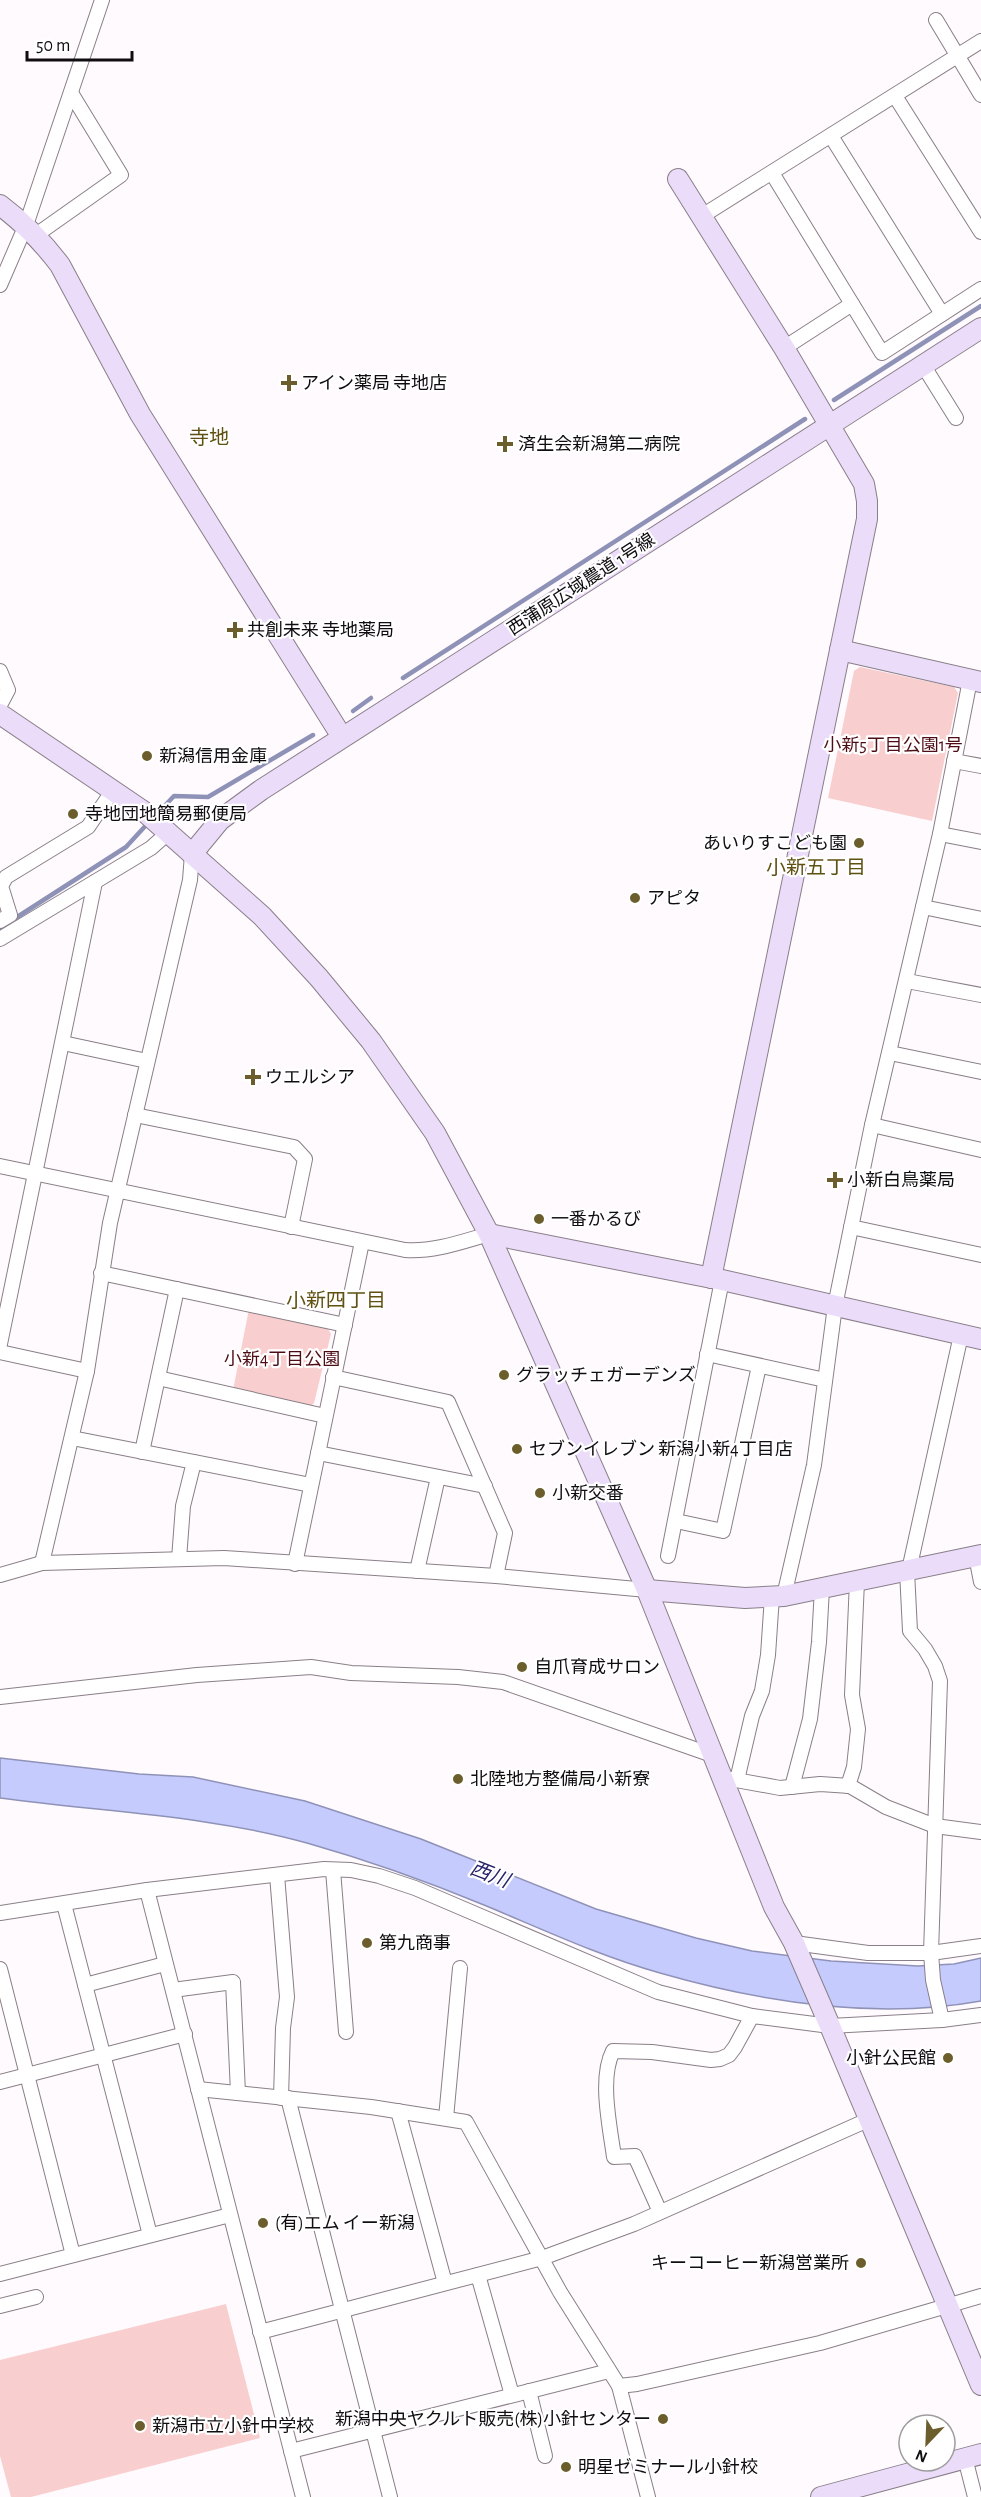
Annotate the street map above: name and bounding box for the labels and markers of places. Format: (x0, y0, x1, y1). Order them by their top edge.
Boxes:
place label: アイン薬局 寺地店 (301, 374, 447, 393)
marker: アイン薬局 寺地店 (282, 376, 296, 390)
place label: 済生会新潟第二病院 (518, 434, 680, 454)
marker: 済生会新潟第二病院 (496, 435, 514, 453)
place label: 共創未来 寺地薬局 (247, 621, 394, 640)
marker: 共創未来 寺地薬局 (228, 623, 242, 637)
place label: 新潟信用金庫 (159, 746, 267, 766)
marker: 新潟信用金庫 (140, 749, 154, 763)
place label: 寺地団地簡易郵便局 (85, 804, 247, 824)
marker: 寺地団地簡易郵便局 (66, 807, 80, 821)
place label: あいりすこども園 (703, 834, 847, 853)
marker: あいりすこども園 (852, 836, 866, 850)
place label: アピタ (647, 889, 701, 908)
marker: アピタ (628, 891, 642, 905)
place label: ウエルシア (265, 1069, 355, 1087)
marker: ウエルシア (246, 1070, 260, 1084)
place label: 小新白鳥薬局 (847, 1170, 955, 1190)
marker: 小新白鳥薬局 (828, 1173, 842, 1187)
place label: 一番かるび (551, 1210, 641, 1229)
marker: 一番かるび (532, 1212, 546, 1226)
place label: グラッチェガーデンズ (516, 1365, 696, 1385)
marker: グラッチェガーデンズ (497, 1368, 511, 1382)
place label: セブンイレブン 新潟小新4丁目店 (529, 1439, 793, 1459)
marker: セブンイレブン 新潟小新4丁目店 (510, 1442, 524, 1456)
place label: 小新交番 (552, 1484, 624, 1503)
marker: 小新交番 (533, 1486, 547, 1500)
place label: 自爪育成サロン (534, 1657, 660, 1677)
marker: 自爪育成サロン (515, 1660, 529, 1674)
place label: 北陸地方整備局小新寮 (470, 1769, 650, 1789)
marker: 北陸地方整備局小新寮 (451, 1772, 465, 1786)
place label: 第九商事 (379, 1933, 451, 1953)
marker: 第九商事 (360, 1936, 374, 1950)
place label: 小針公民館 (846, 2049, 936, 2068)
marker: 小針公民館 (941, 2051, 955, 2065)
place label: (有)エム イー新潟 (275, 2213, 415, 2233)
marker: (有)エム イー新潟 (256, 2216, 270, 2230)
place label: キーコーヒー新潟営業所 (651, 2253, 849, 2273)
marker: キーコーヒー新潟営業所 (854, 2256, 868, 2270)
place label: 新潟中央ヤクルト販売(株)小針センター (335, 2409, 651, 2429)
marker: 新潟中央ヤクルト販売(株)小針センター (656, 2412, 670, 2426)
place label: 新潟市立小針中学校 (152, 2416, 314, 2436)
marker: 新潟市立小針中学校 (133, 2419, 147, 2433)
place label: 明星ゼミナール小針校 (578, 2457, 758, 2477)
marker: 明星ゼミナール小針校 (559, 2460, 573, 2474)

